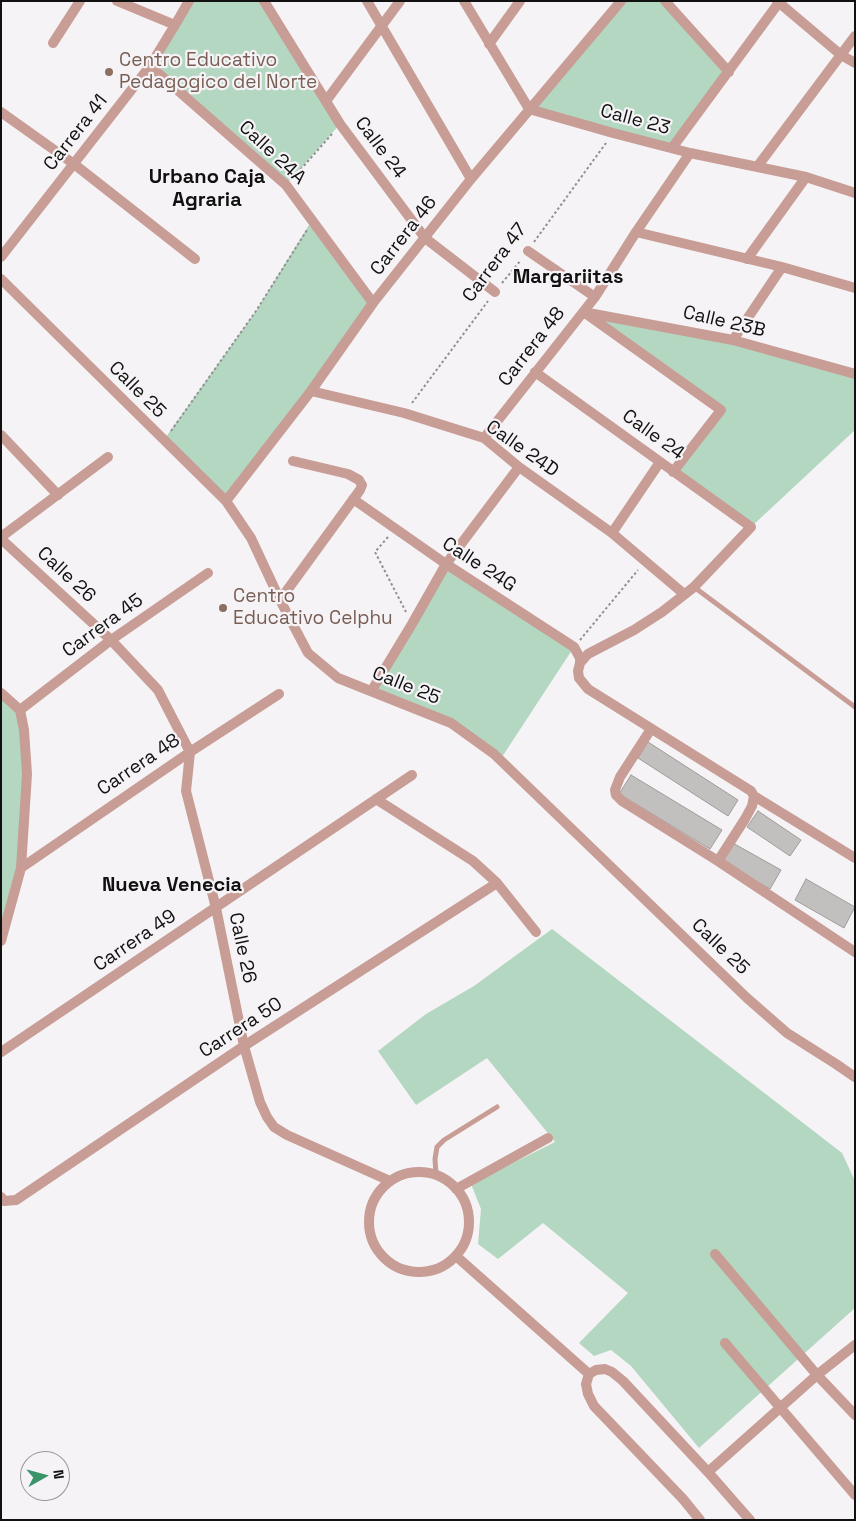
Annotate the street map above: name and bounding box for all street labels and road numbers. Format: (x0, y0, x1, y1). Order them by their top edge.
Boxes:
street label: Carrera 41 (39, 90, 113, 176)
street label: Calle 23 (598, 100, 672, 140)
street label: Calle 24 (349, 113, 411, 183)
street label: Calle 24A (234, 116, 310, 190)
street label: Carrera 46 (366, 192, 442, 280)
street label: Carrera 47 (458, 219, 532, 307)
street label: Calle 23B (681, 301, 767, 343)
street label: Carrera 48 (494, 303, 570, 391)
street label: Calle 25 (104, 357, 170, 423)
street label: Calle 24 (617, 405, 689, 465)
street label: Calle 24D (481, 416, 563, 482)
street label: Calle 24G (438, 533, 520, 597)
street label: Calle 26 (32, 542, 100, 608)
street label: Carrera 45 (58, 589, 148, 663)
street label: Calle 25 (369, 662, 443, 710)
street label: Carrera 48 (93, 729, 185, 801)
street label: Carrera 49 (89, 905, 181, 977)
street label: Calle 26 (223, 911, 261, 985)
street label: Calle 25 (686, 914, 754, 980)
street label: Carrera 50 (195, 993, 287, 1063)

